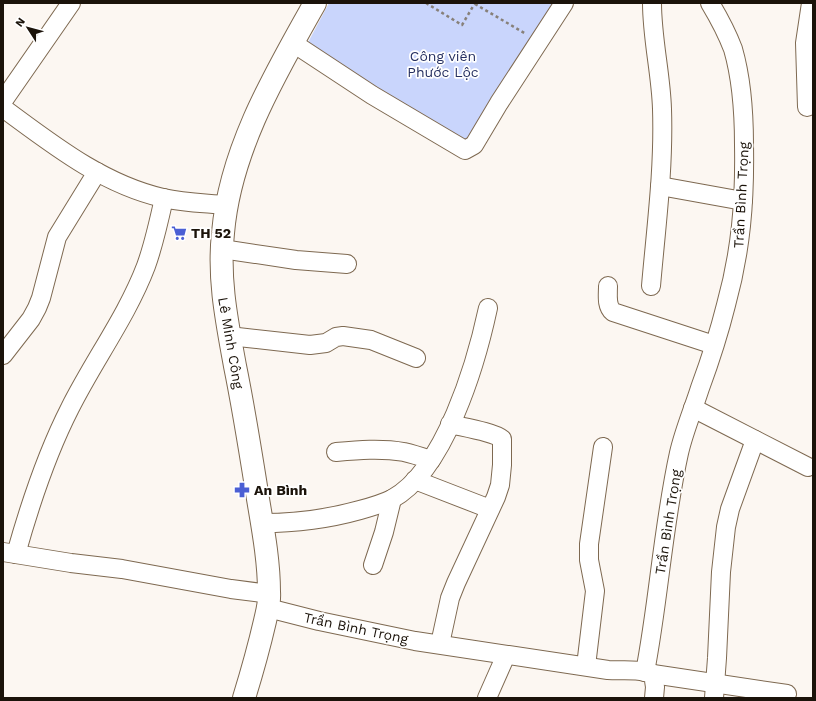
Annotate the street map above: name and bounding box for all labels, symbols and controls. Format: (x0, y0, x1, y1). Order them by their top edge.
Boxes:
north arrow (8, 8, 48, 48)
text: N (13, 15, 28, 30)
park label: Công viên Phước Lộc (407, 48, 479, 80)
street label: Trần Bình Trọng (730, 141, 752, 249)
supermarket icon: TH 52 (170, 224, 188, 242)
place label: TH 52 (191, 225, 231, 241)
street label: Lê Minh Công (215, 296, 247, 391)
street label: Trần Bình Trọng (652, 468, 684, 576)
pharmacy icon: An Bình (233, 481, 251, 499)
place label: An Bình (254, 482, 307, 498)
street label: Trần Bình Trọng (302, 609, 410, 647)

